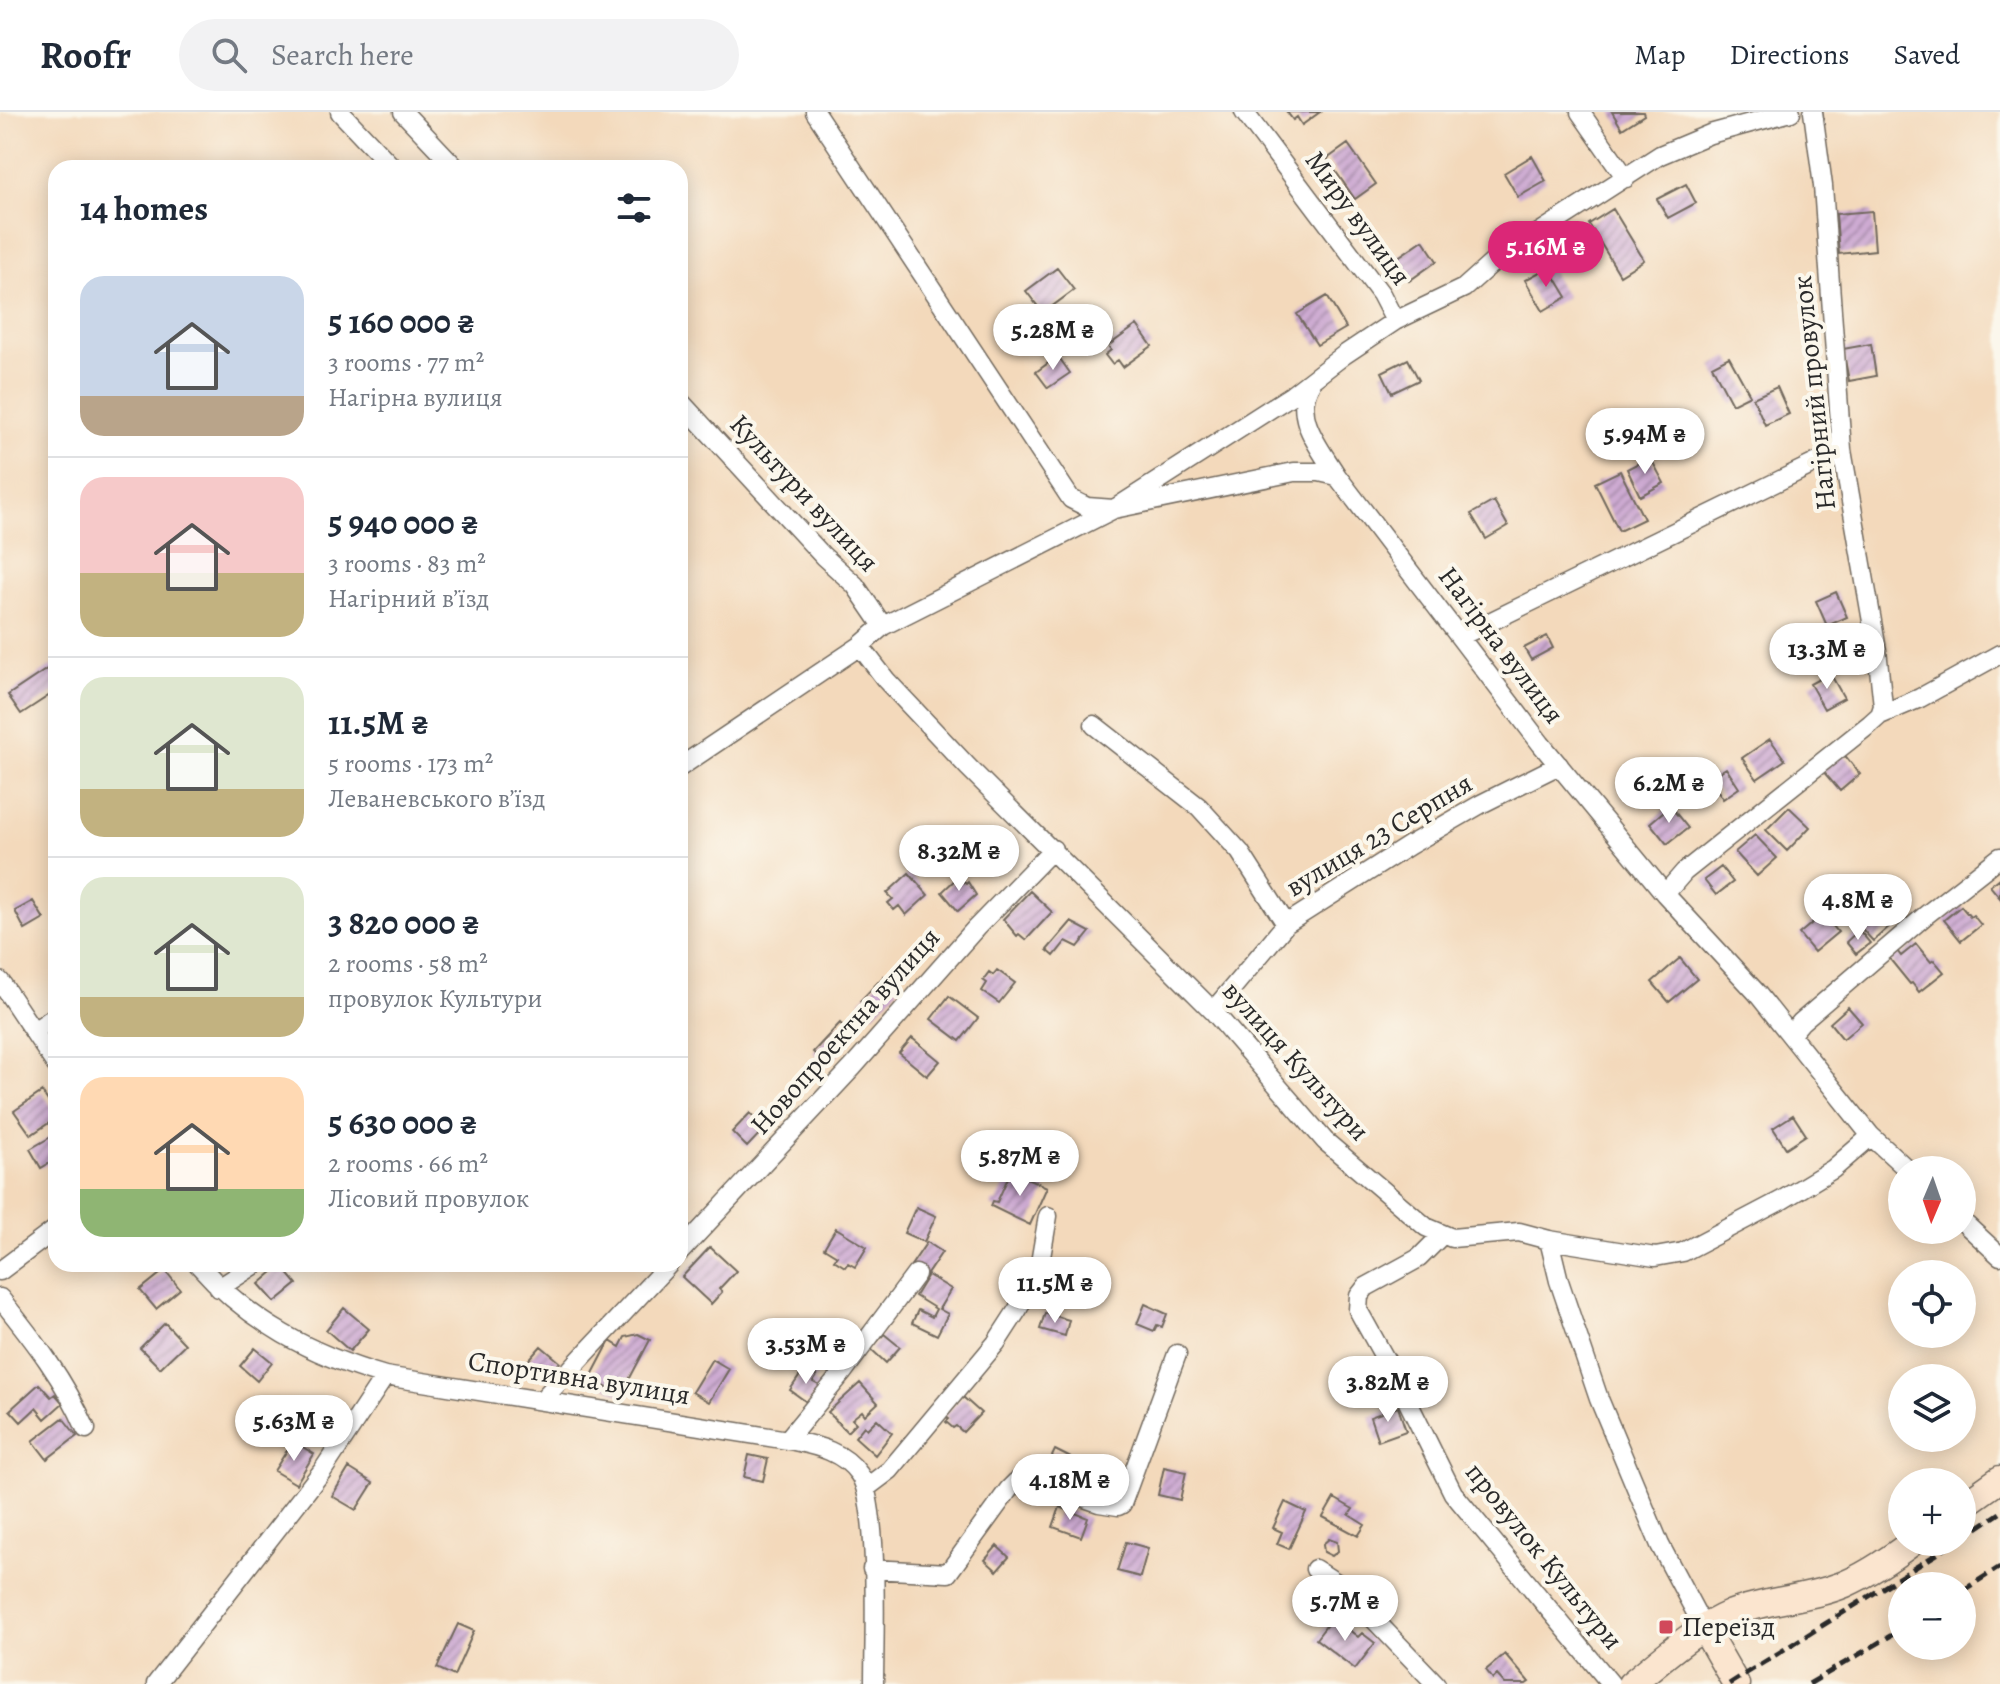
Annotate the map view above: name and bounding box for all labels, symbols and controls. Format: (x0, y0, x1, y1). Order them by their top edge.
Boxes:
search box (179, 19, 739, 91)
text: Roofr (40, 29, 131, 81)
icon: search (207, 33, 251, 77)
text: Search here (271, 35, 414, 75)
text: Map (1634, 36, 1685, 74)
text: Directions (1729, 36, 1850, 74)
text: Saved (1894, 36, 1960, 74)
street label: Миру вулиця (1296, 143, 1420, 293)
text: 14 homes (80, 185, 208, 232)
icon: filters (612, 186, 656, 230)
pin: 5.16M ₴ (1472, 221, 1620, 289)
text: 5.16M ₴ (1506, 229, 1586, 264)
street label: Нагірний провулок (1783, 274, 1845, 512)
text: 5 160 000 ₴ (328, 298, 475, 345)
pin: 5.28M ₴ (979, 304, 1127, 372)
icon: home (144, 308, 240, 404)
text: 5.28M ₴ (1011, 312, 1095, 347)
text: 3 rooms · 77 m² (328, 345, 484, 380)
text: Нагірна вулиця (328, 380, 503, 415)
street label: Культури вулиця (721, 406, 887, 580)
pin: 5.94M ₴ (1571, 408, 1719, 476)
text: 5.94M ₴ (1604, 416, 1686, 451)
text: 5 940 000 ₴ (328, 499, 479, 546)
icon: home (144, 509, 240, 605)
text: 3 rooms · 83 m² (328, 546, 486, 581)
street label: Нагірна вулиця (1429, 559, 1573, 731)
text: Нагірний в’їзд (328, 581, 489, 616)
pin: 13.3M ₴ (1753, 623, 1901, 691)
text: 13.3M ₴ (1787, 631, 1867, 666)
text: 11.5M ₴ (328, 699, 429, 746)
icon: home (144, 709, 240, 805)
text: 5 rooms · 173 m² (328, 746, 493, 781)
pin: 6.2M ₴ (1604, 757, 1734, 825)
street label: вулиця 23 Серпня (1279, 764, 1479, 906)
text: 6.2M ₴ (1633, 765, 1705, 800)
text: Леваневського в’їзд (328, 781, 546, 816)
pin: 8.32M ₴ (885, 825, 1033, 893)
text: 8.32M ₴ (917, 833, 1001, 868)
pin: 4.8M ₴ (1793, 874, 1923, 942)
text: 4.8M ₴ (1822, 882, 1894, 917)
text: 3 820 000 ₴ (328, 899, 480, 946)
icon: home (144, 909, 240, 1005)
street label: Новопроектна вулиця (742, 919, 948, 1143)
text: 2 rooms · 58 m² (328, 946, 488, 981)
street label: вулиця Культури (1214, 973, 1378, 1149)
text: провулок Культури (328, 981, 543, 1016)
text: 5 630 000 ₴ (328, 1099, 477, 1146)
icon: home (144, 1109, 240, 1205)
pin: 5.87M ₴ (946, 1130, 1094, 1198)
text: 5.87M ₴ (979, 1138, 1061, 1173)
text: 2 rooms · 66 m² (328, 1146, 488, 1181)
north arrow (1888, 1156, 1976, 1244)
map controls (1888, 1156, 1976, 1660)
text: Лісовий провулок (328, 1181, 529, 1216)
pin: 11.5M ₴ (981, 1257, 1129, 1325)
button: locate (1888, 1260, 1976, 1348)
text: 11.5M ₴ (1016, 1265, 1094, 1300)
pin: 3.53M ₴ (732, 1318, 880, 1386)
text: 3.53M ₴ (766, 1326, 847, 1361)
street label: Спортивна вулиця (465, 1342, 693, 1414)
pin: 3.82M ₴ (1314, 1356, 1462, 1424)
text: 3.82M ₴ (1346, 1364, 1430, 1399)
button: layers (1888, 1364, 1976, 1452)
pin: 5.63M ₴ (220, 1395, 368, 1463)
text: 5.63M ₴ (253, 1403, 335, 1438)
pin: 4.18M ₴ (996, 1454, 1144, 1522)
street label: провулок Культури (1457, 1454, 1631, 1658)
text: 4.18M ₴ (1029, 1462, 1111, 1497)
button: + (1888, 1468, 1976, 1556)
button: − (1888, 1572, 1976, 1660)
pin: 5.7M ₴ (1280, 1575, 1410, 1643)
text: 5.7M ₴ (1310, 1583, 1380, 1618)
place label: Переїзд (1682, 1608, 1775, 1646)
marker: Переїзд (1657, 1618, 1675, 1636)

